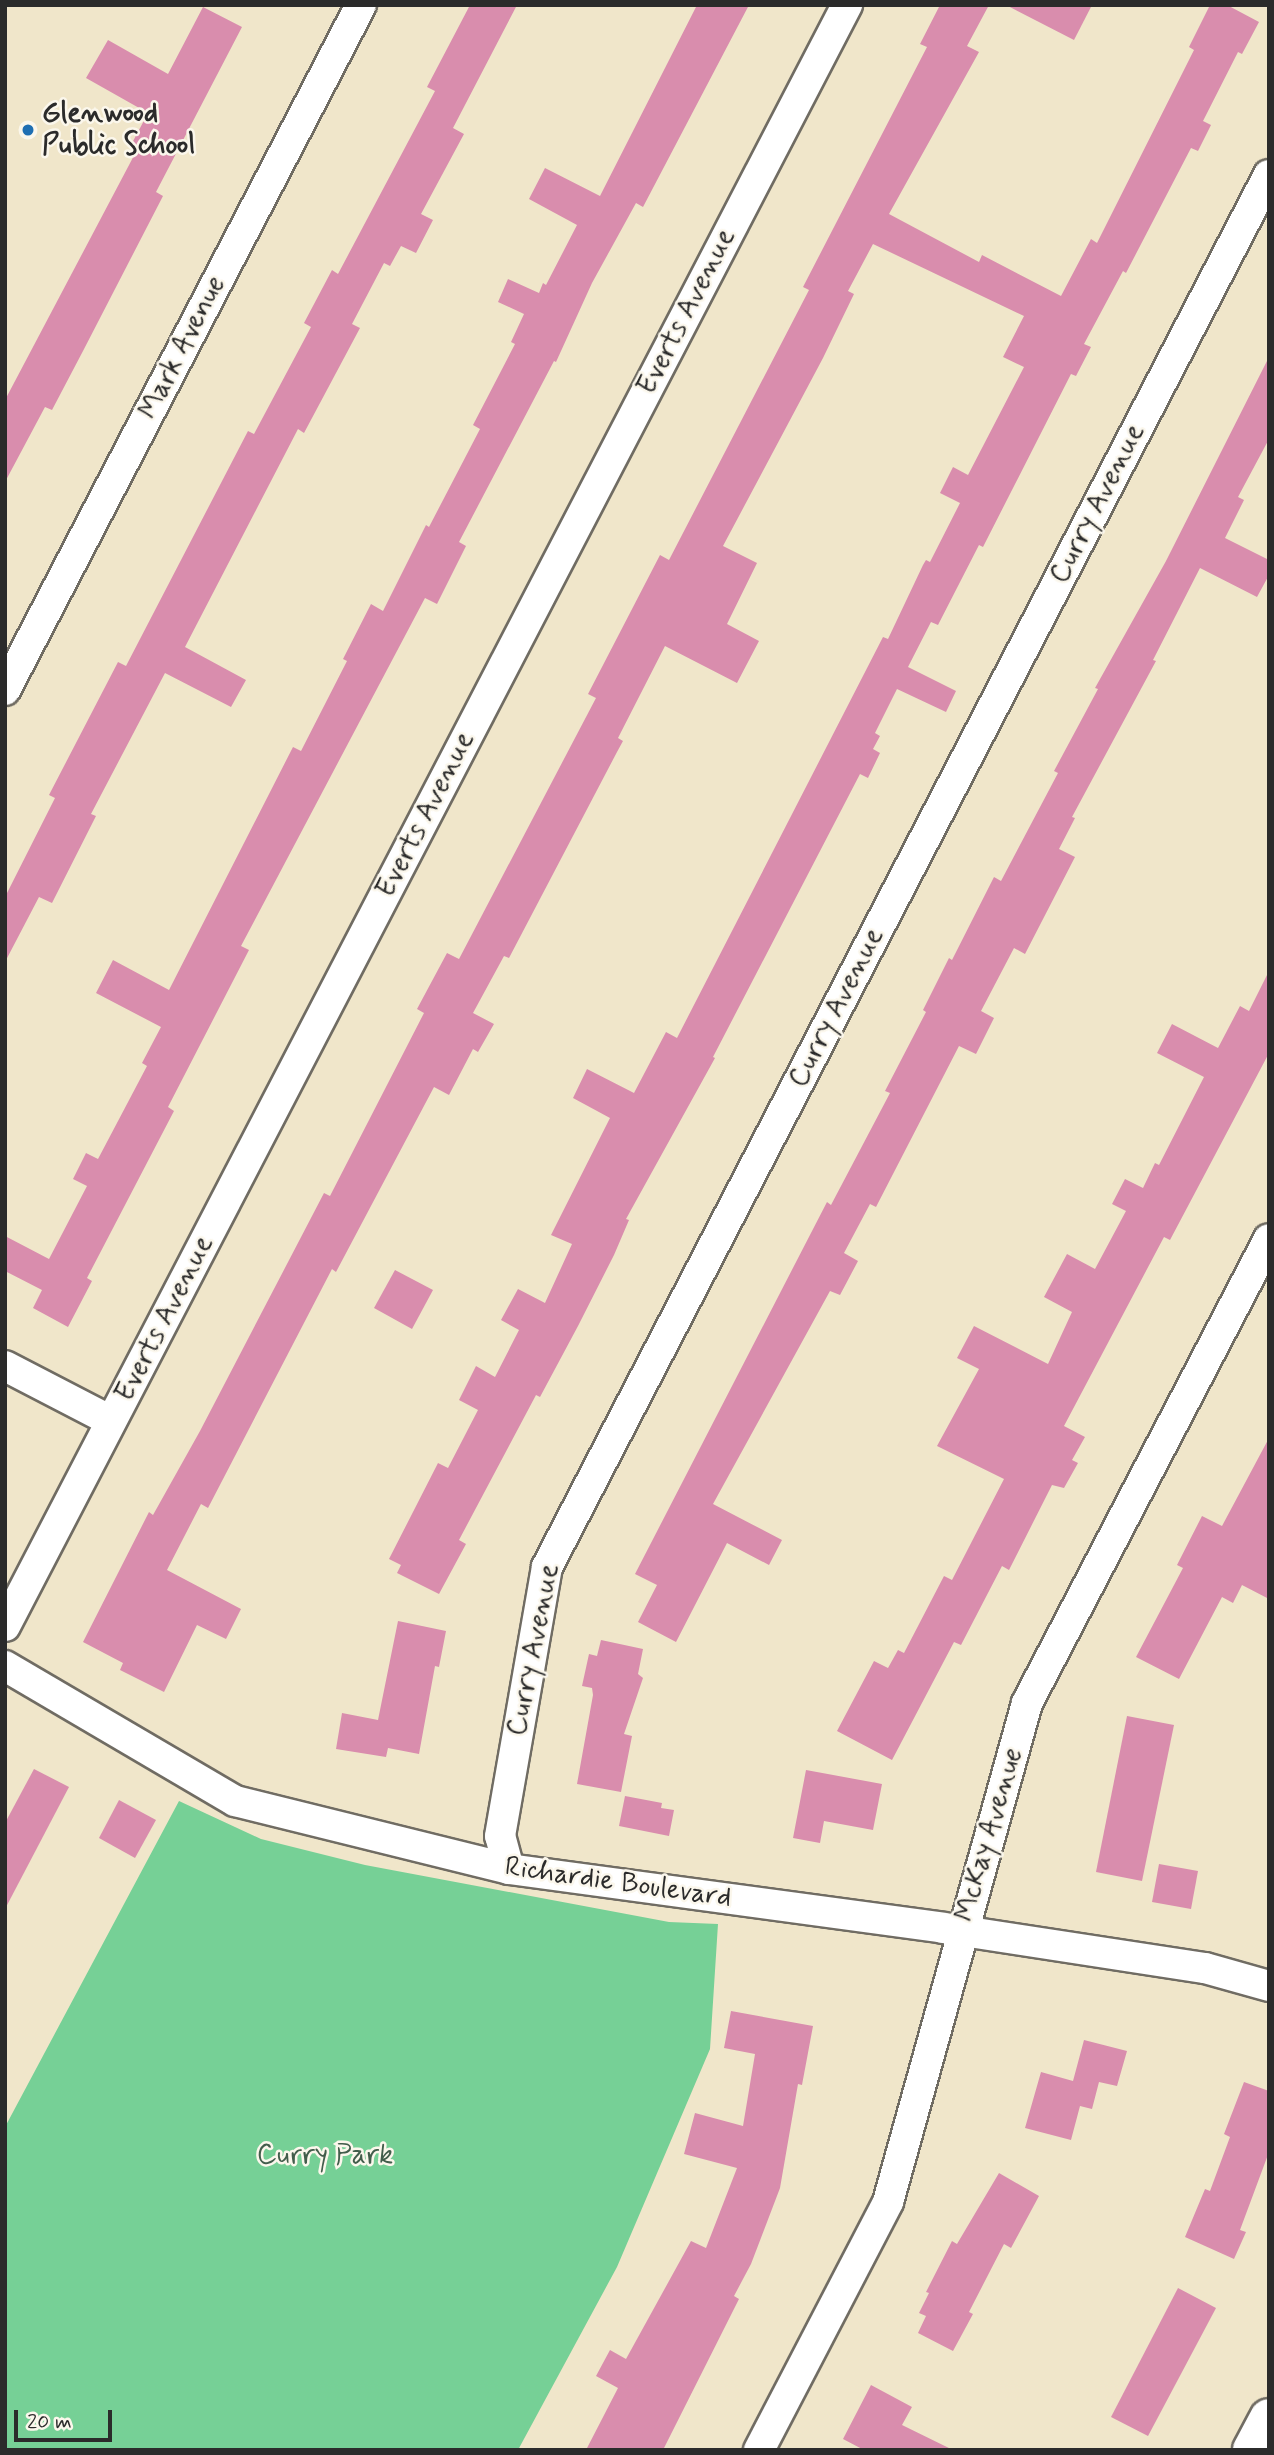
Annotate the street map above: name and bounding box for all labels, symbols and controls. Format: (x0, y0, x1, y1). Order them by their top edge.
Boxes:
place label: Glenwood Public School (42, 97, 196, 163)
marker: Glenwood Public School (20, 122, 36, 138)
street label: Everts Avenue (633, 227, 741, 397)
street label: Mark Avenue (132, 269, 234, 427)
street label: Curry Avenue (1045, 422, 1151, 586)
street label: Everts Avenue (372, 730, 480, 900)
street label: Curry Avenue (784, 926, 890, 1090)
street label: Everts Avenue (111, 1234, 219, 1404)
street label: Curry Avenue (502, 1565, 566, 1735)
street label: McKay Avenue (950, 1746, 1030, 1924)
street label: Richardie Boulevard (503, 1850, 733, 1916)
park label: Curry Park (258, 2139, 392, 2173)
scale bar (18, 2396, 116, 2440)
text: 20 m (27, 2408, 72, 2436)

